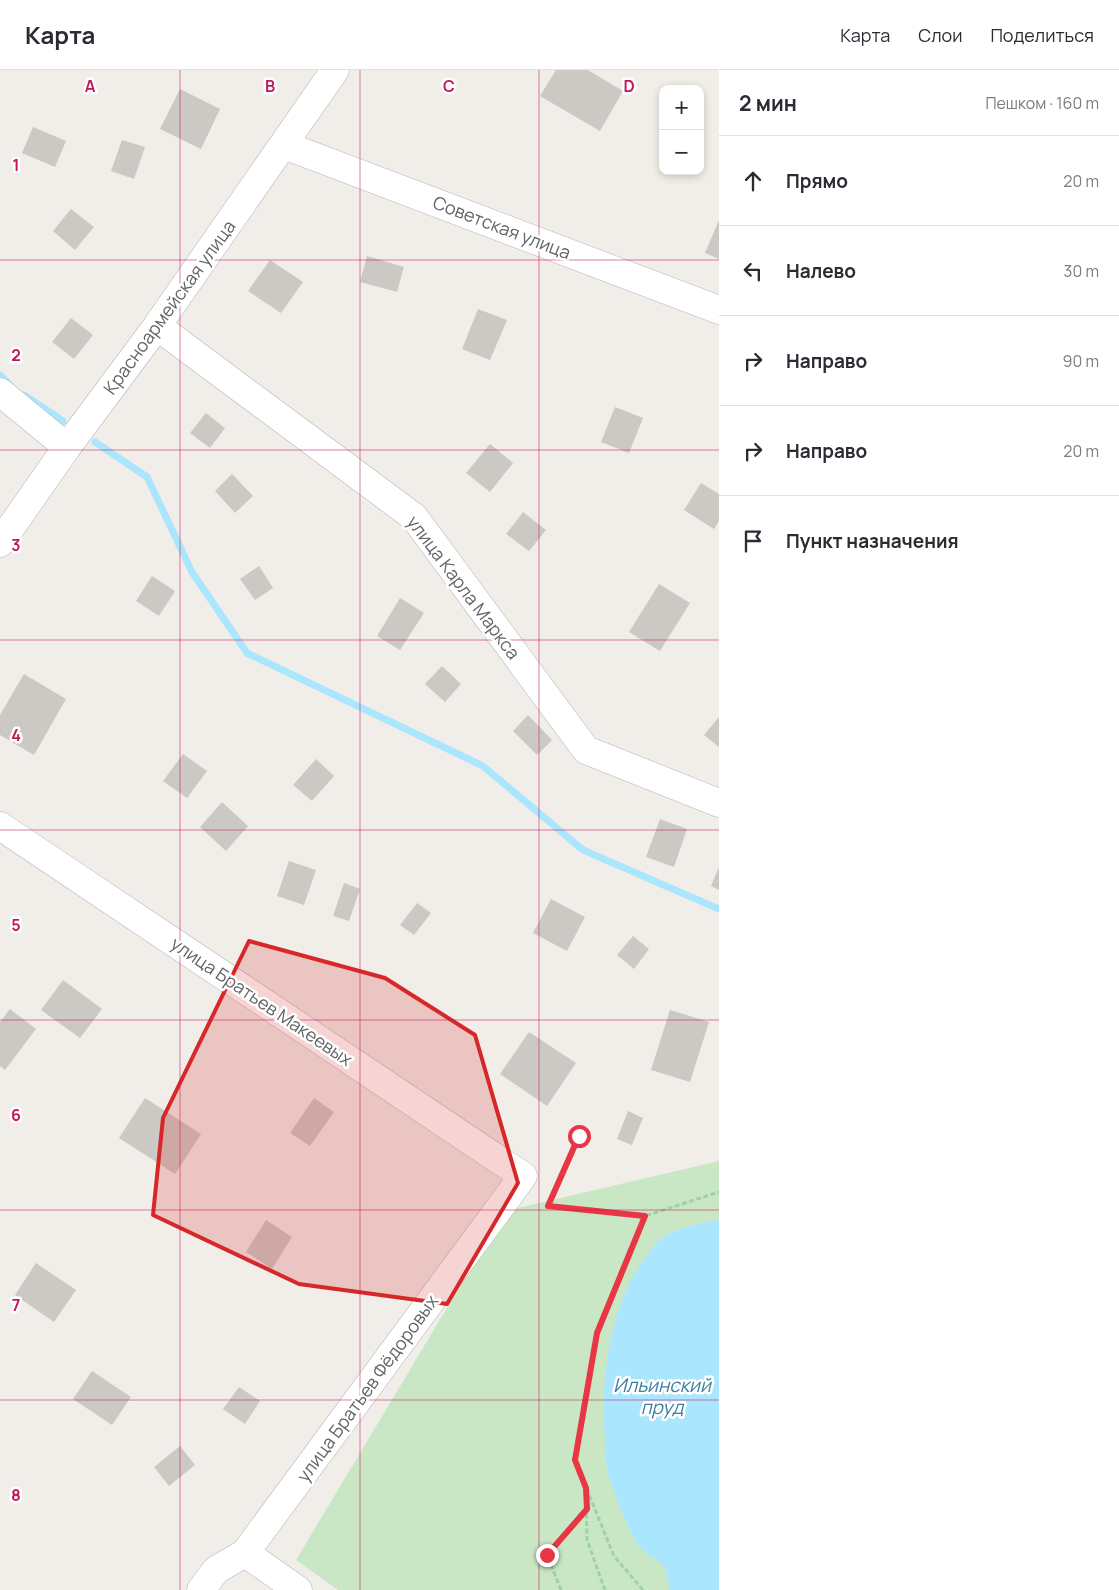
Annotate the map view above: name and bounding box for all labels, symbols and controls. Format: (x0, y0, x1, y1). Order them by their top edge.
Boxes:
text: Карта (25, 18, 95, 51)
text: Карта (840, 23, 890, 47)
text: Слои (918, 23, 962, 47)
text: Поделиться (990, 23, 1094, 47)
text: A (85, 75, 96, 97)
text: B (265, 75, 275, 97)
text: C (443, 75, 455, 97)
text: D (623, 75, 635, 97)
map controls (659, 85, 704, 175)
button: + (659, 85, 704, 130)
text: 2 мин (739, 89, 797, 117)
text: Пешком · 160 m (985, 92, 1099, 114)
button: − (659, 130, 704, 175)
text: 1 (12, 154, 20, 176)
icon: ahead (739, 167, 767, 195)
text: Прямо (786, 168, 848, 194)
text: 20 m (1063, 170, 1099, 192)
street label: Советская улица (430, 190, 574, 264)
street label: Красноармейская улица (98, 215, 240, 399)
icon: left (739, 257, 767, 285)
text: Налево (786, 258, 856, 284)
text: 30 m (1064, 260, 1099, 282)
text: 2 (11, 344, 21, 366)
icon: right (739, 347, 767, 375)
text: Направо (786, 348, 867, 374)
text: 90 m (1063, 350, 1099, 372)
icon: right (739, 437, 767, 465)
text: Направо (786, 438, 867, 464)
text: 20 m (1063, 440, 1099, 462)
street label: улица Карла Маркса (402, 510, 526, 664)
icon: arrive (739, 527, 767, 555)
text: Пункт назначения (786, 528, 959, 554)
text: 3 (11, 534, 21, 556)
text: 4 (11, 724, 21, 746)
text: 5 (11, 914, 21, 936)
street label: улица Братьев Макеевых (166, 931, 358, 1071)
text: 6 (11, 1104, 21, 1126)
route start (568, 1125, 591, 1148)
street label: улица Братьев Фёдоровых (291, 1289, 443, 1486)
text: 7 (12, 1294, 20, 1316)
water label: Ильинский пруд (613, 1372, 713, 1420)
text: 8 (11, 1484, 21, 1506)
route end (536, 1544, 559, 1567)

